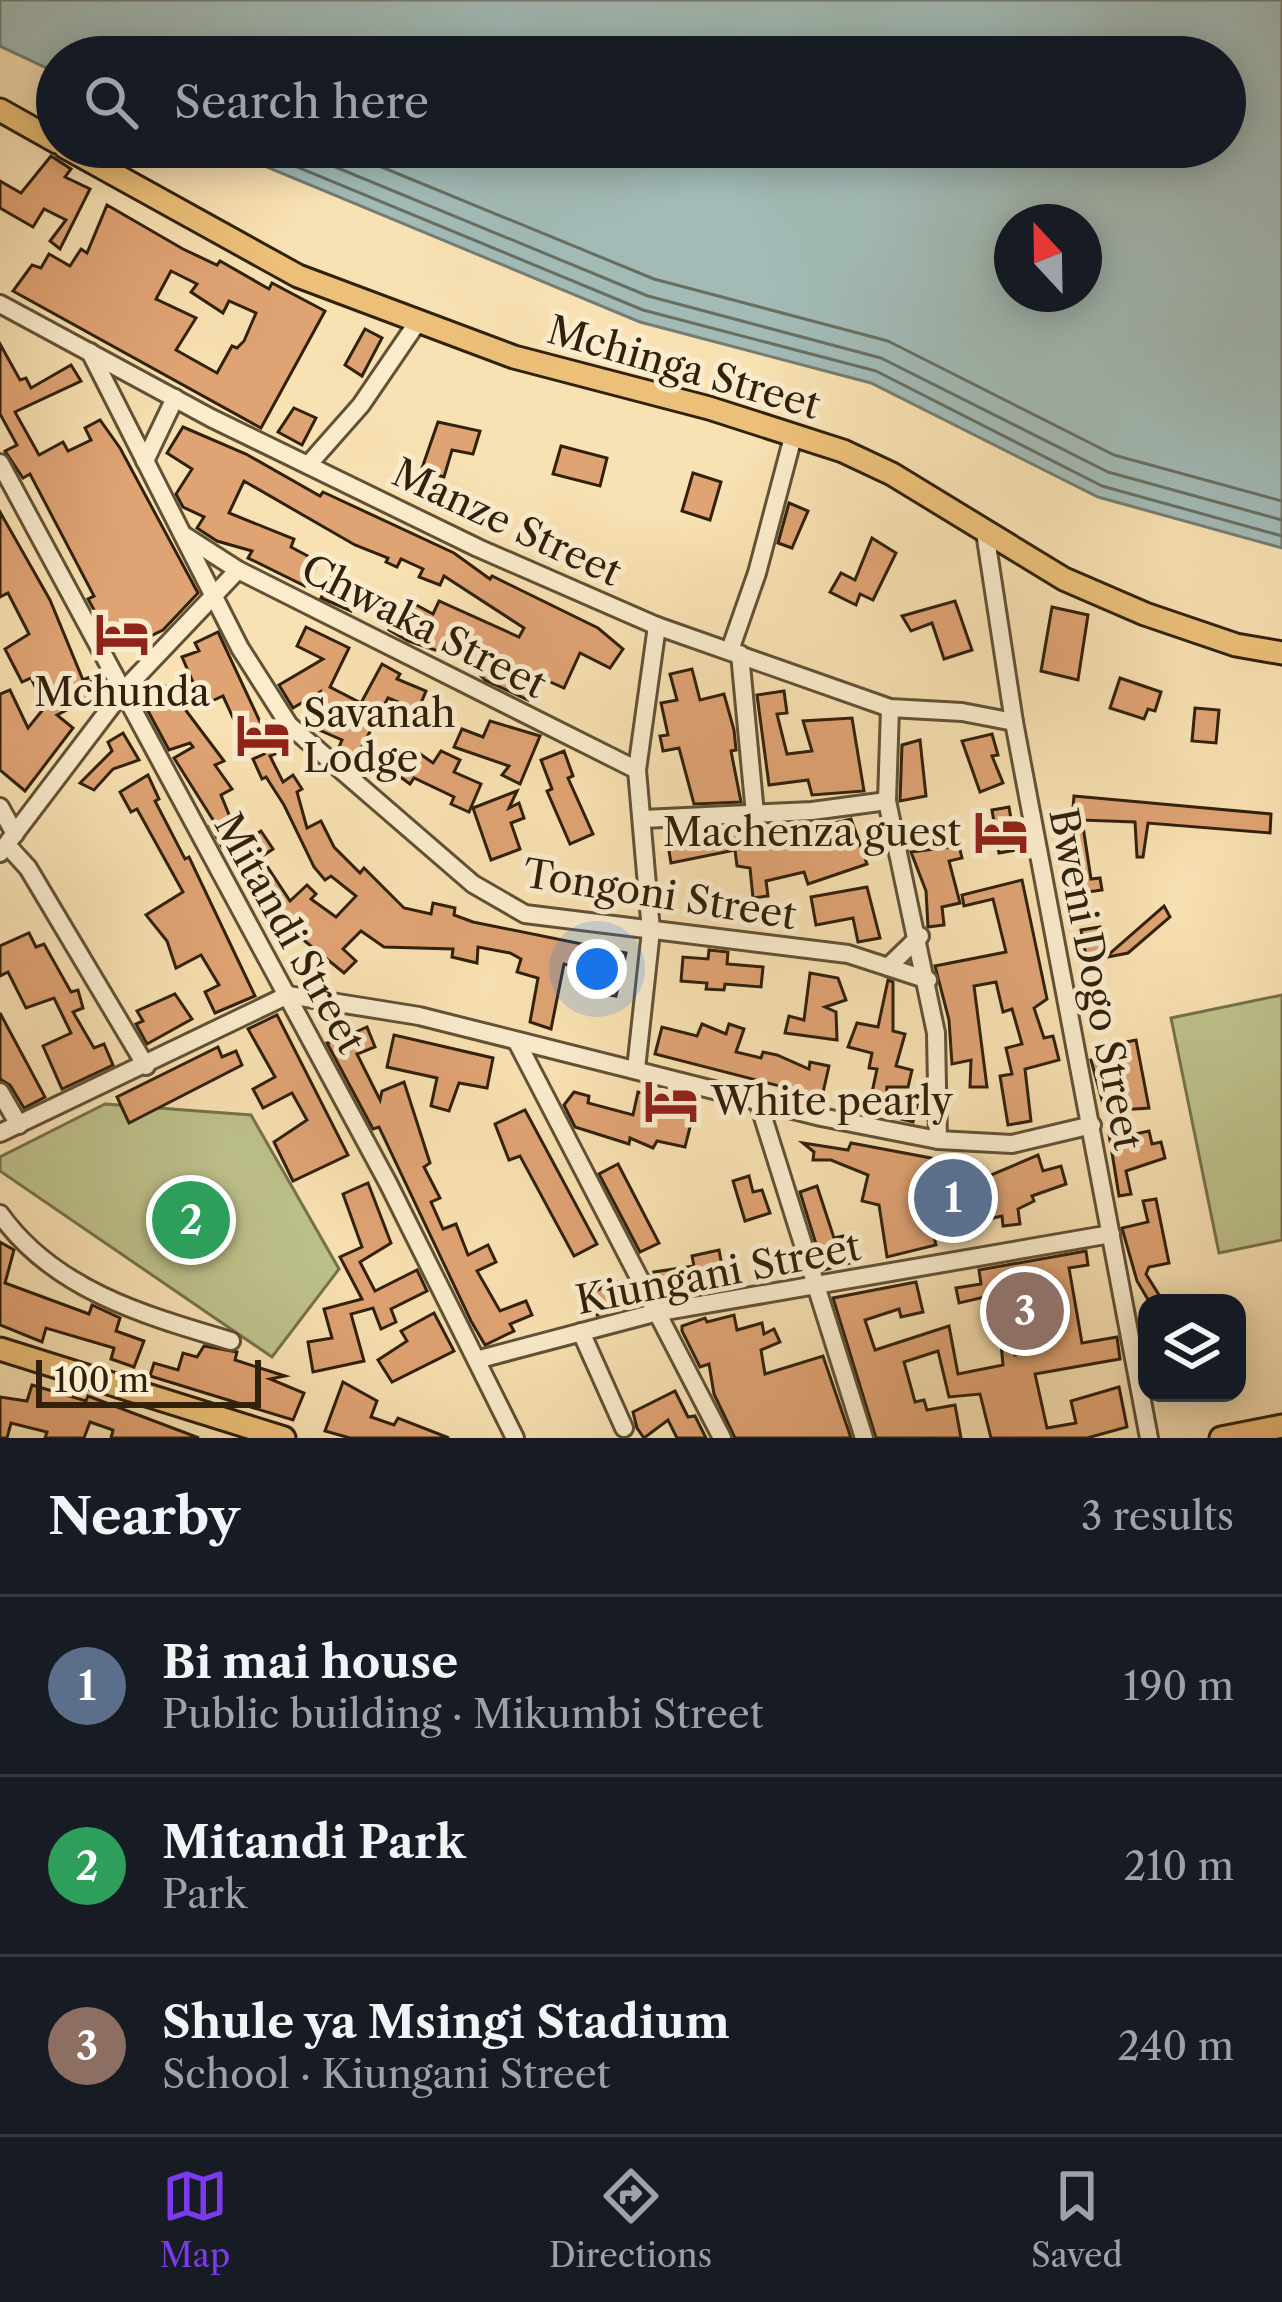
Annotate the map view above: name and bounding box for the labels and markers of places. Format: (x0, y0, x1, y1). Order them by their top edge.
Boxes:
hotel icon: Mchunda (93, 605, 151, 663)
place label: Mchunda (34, 668, 210, 716)
place label: Savanah Lodge (303, 689, 456, 782)
hotel icon: Savanah Lodge (234, 706, 292, 764)
hotel icon: Machenza guest (972, 803, 1030, 861)
place label: Machenza guest (663, 808, 961, 856)
hotel icon: White pearly (642, 1072, 700, 1130)
place label: White pearly (710, 1077, 953, 1125)
pin: 1 (914, 1153, 992, 1243)
pin: 2 (152, 1175, 230, 1265)
pin: 3 (986, 1266, 1064, 1356)

